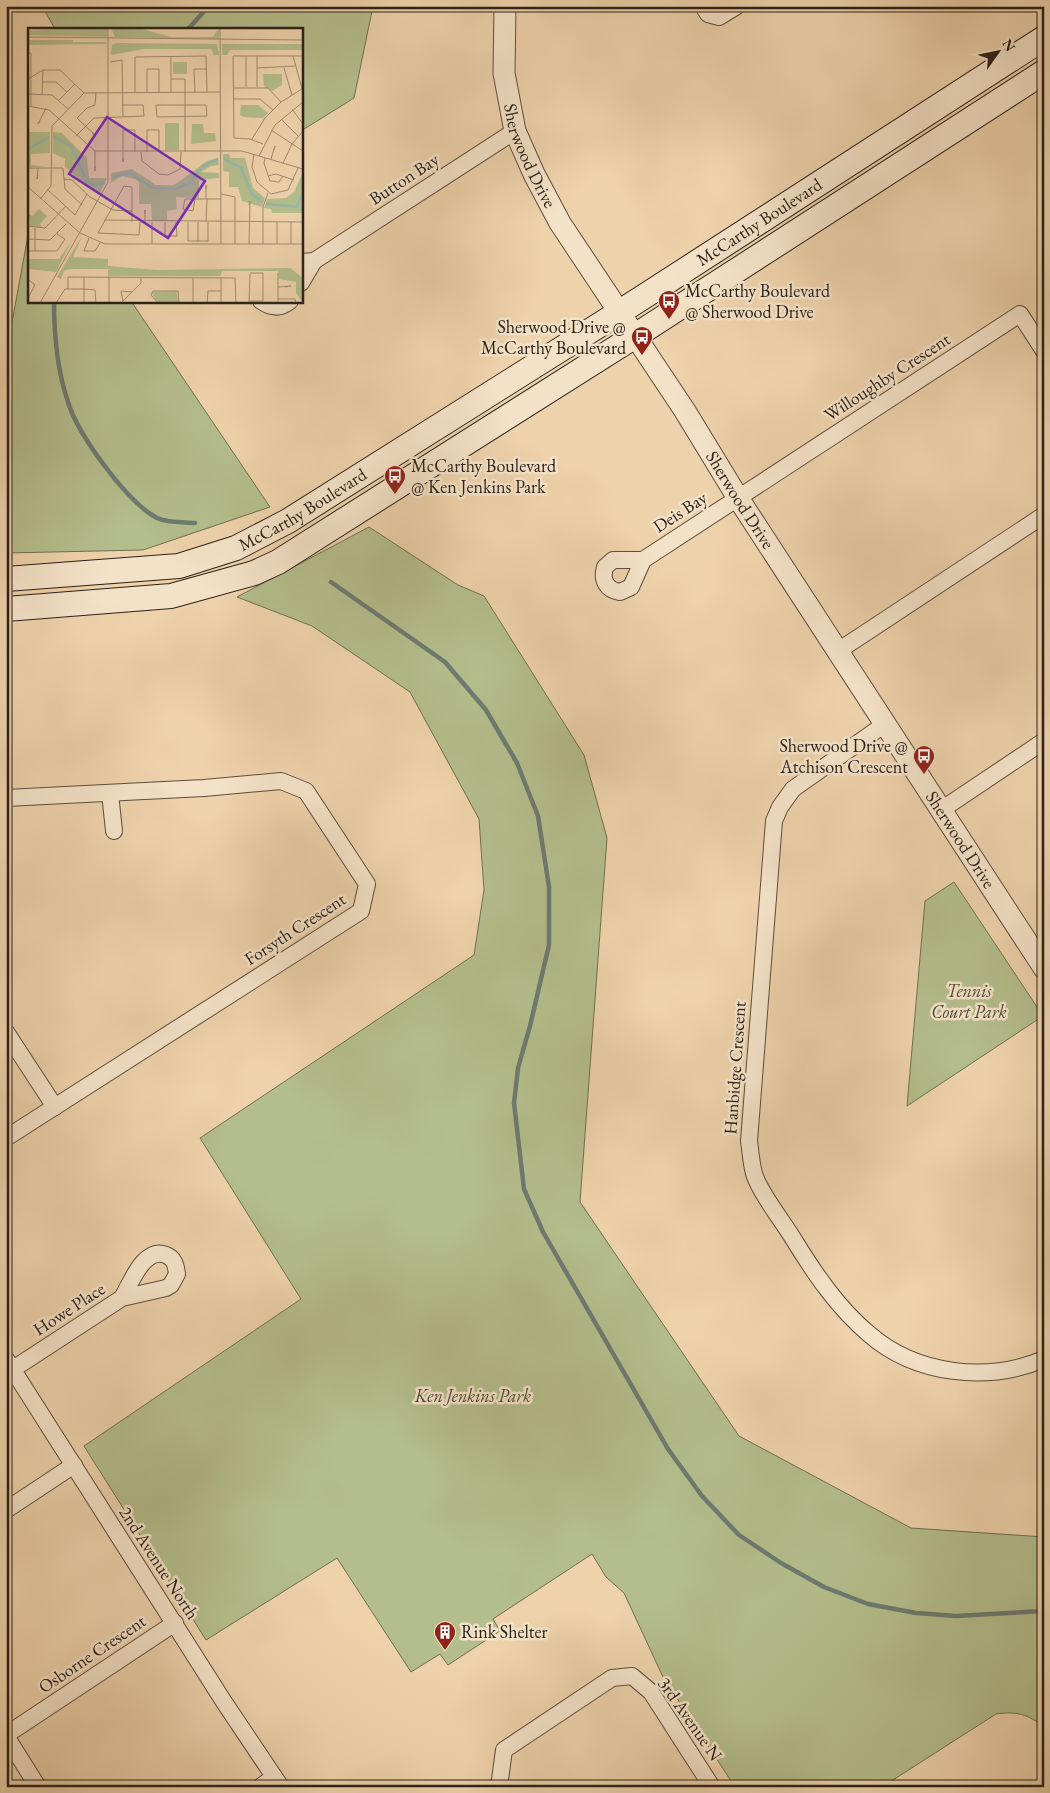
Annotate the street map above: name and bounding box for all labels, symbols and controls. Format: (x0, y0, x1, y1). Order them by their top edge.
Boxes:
inset map (28, 28, 302, 302)
north arrow (972, 28, 1022, 78)
text: N (998, 35, 1020, 55)
street label: Sherwood Drive (499, 101, 562, 212)
street label: Button Bay (364, 147, 443, 210)
street label: McCarthy Boulevard (692, 172, 827, 271)
place label: McCarthy Boulevard @ Sherwood Drive (685, 279, 831, 323)
bus stop icon: McCarthy Boulevard @ Sherwood Drive (657, 289, 681, 320)
place label: Sherwood Drive @ McCarthy Boulevard (481, 315, 627, 359)
bus stop icon: Sherwood Drive @ McCarthy Boulevard (630, 325, 654, 356)
street label: Willoughby Crescent (819, 327, 954, 426)
street label: Sherwood Drive (701, 447, 780, 553)
place label: McCarthy Boulevard @ Ken Jenkins Park (411, 454, 557, 498)
street label: McCarthy Boulevard (234, 462, 371, 556)
bus stop icon: McCarthy Boulevard @ Ken Jenkins Park (383, 464, 407, 495)
street label: Deis Bay (648, 486, 711, 538)
place label: Sherwood Drive @ Atchison Crescent (779, 734, 908, 778)
bus stop icon: Sherwood Drive @ Atchison Crescent (912, 744, 936, 775)
street label: Sherwood Drive (921, 786, 1001, 893)
street label: Forsyth Crescent (240, 887, 350, 970)
park label: Tennis Court Park (931, 979, 1007, 1023)
street label: Hanbidge Crescent (718, 1000, 751, 1135)
street label: Howe Place (28, 1277, 109, 1340)
park label: Ken Jenkins Park (414, 1384, 531, 1407)
street label: 2nd Avenue North (114, 1502, 205, 1624)
street label: Osborne Crescent (34, 1609, 150, 1698)
building icon: Rink Shelter (433, 1620, 457, 1651)
place label: Rink Shelter (461, 1620, 547, 1643)
street label: 3rd Avenue N (653, 1672, 728, 1766)

